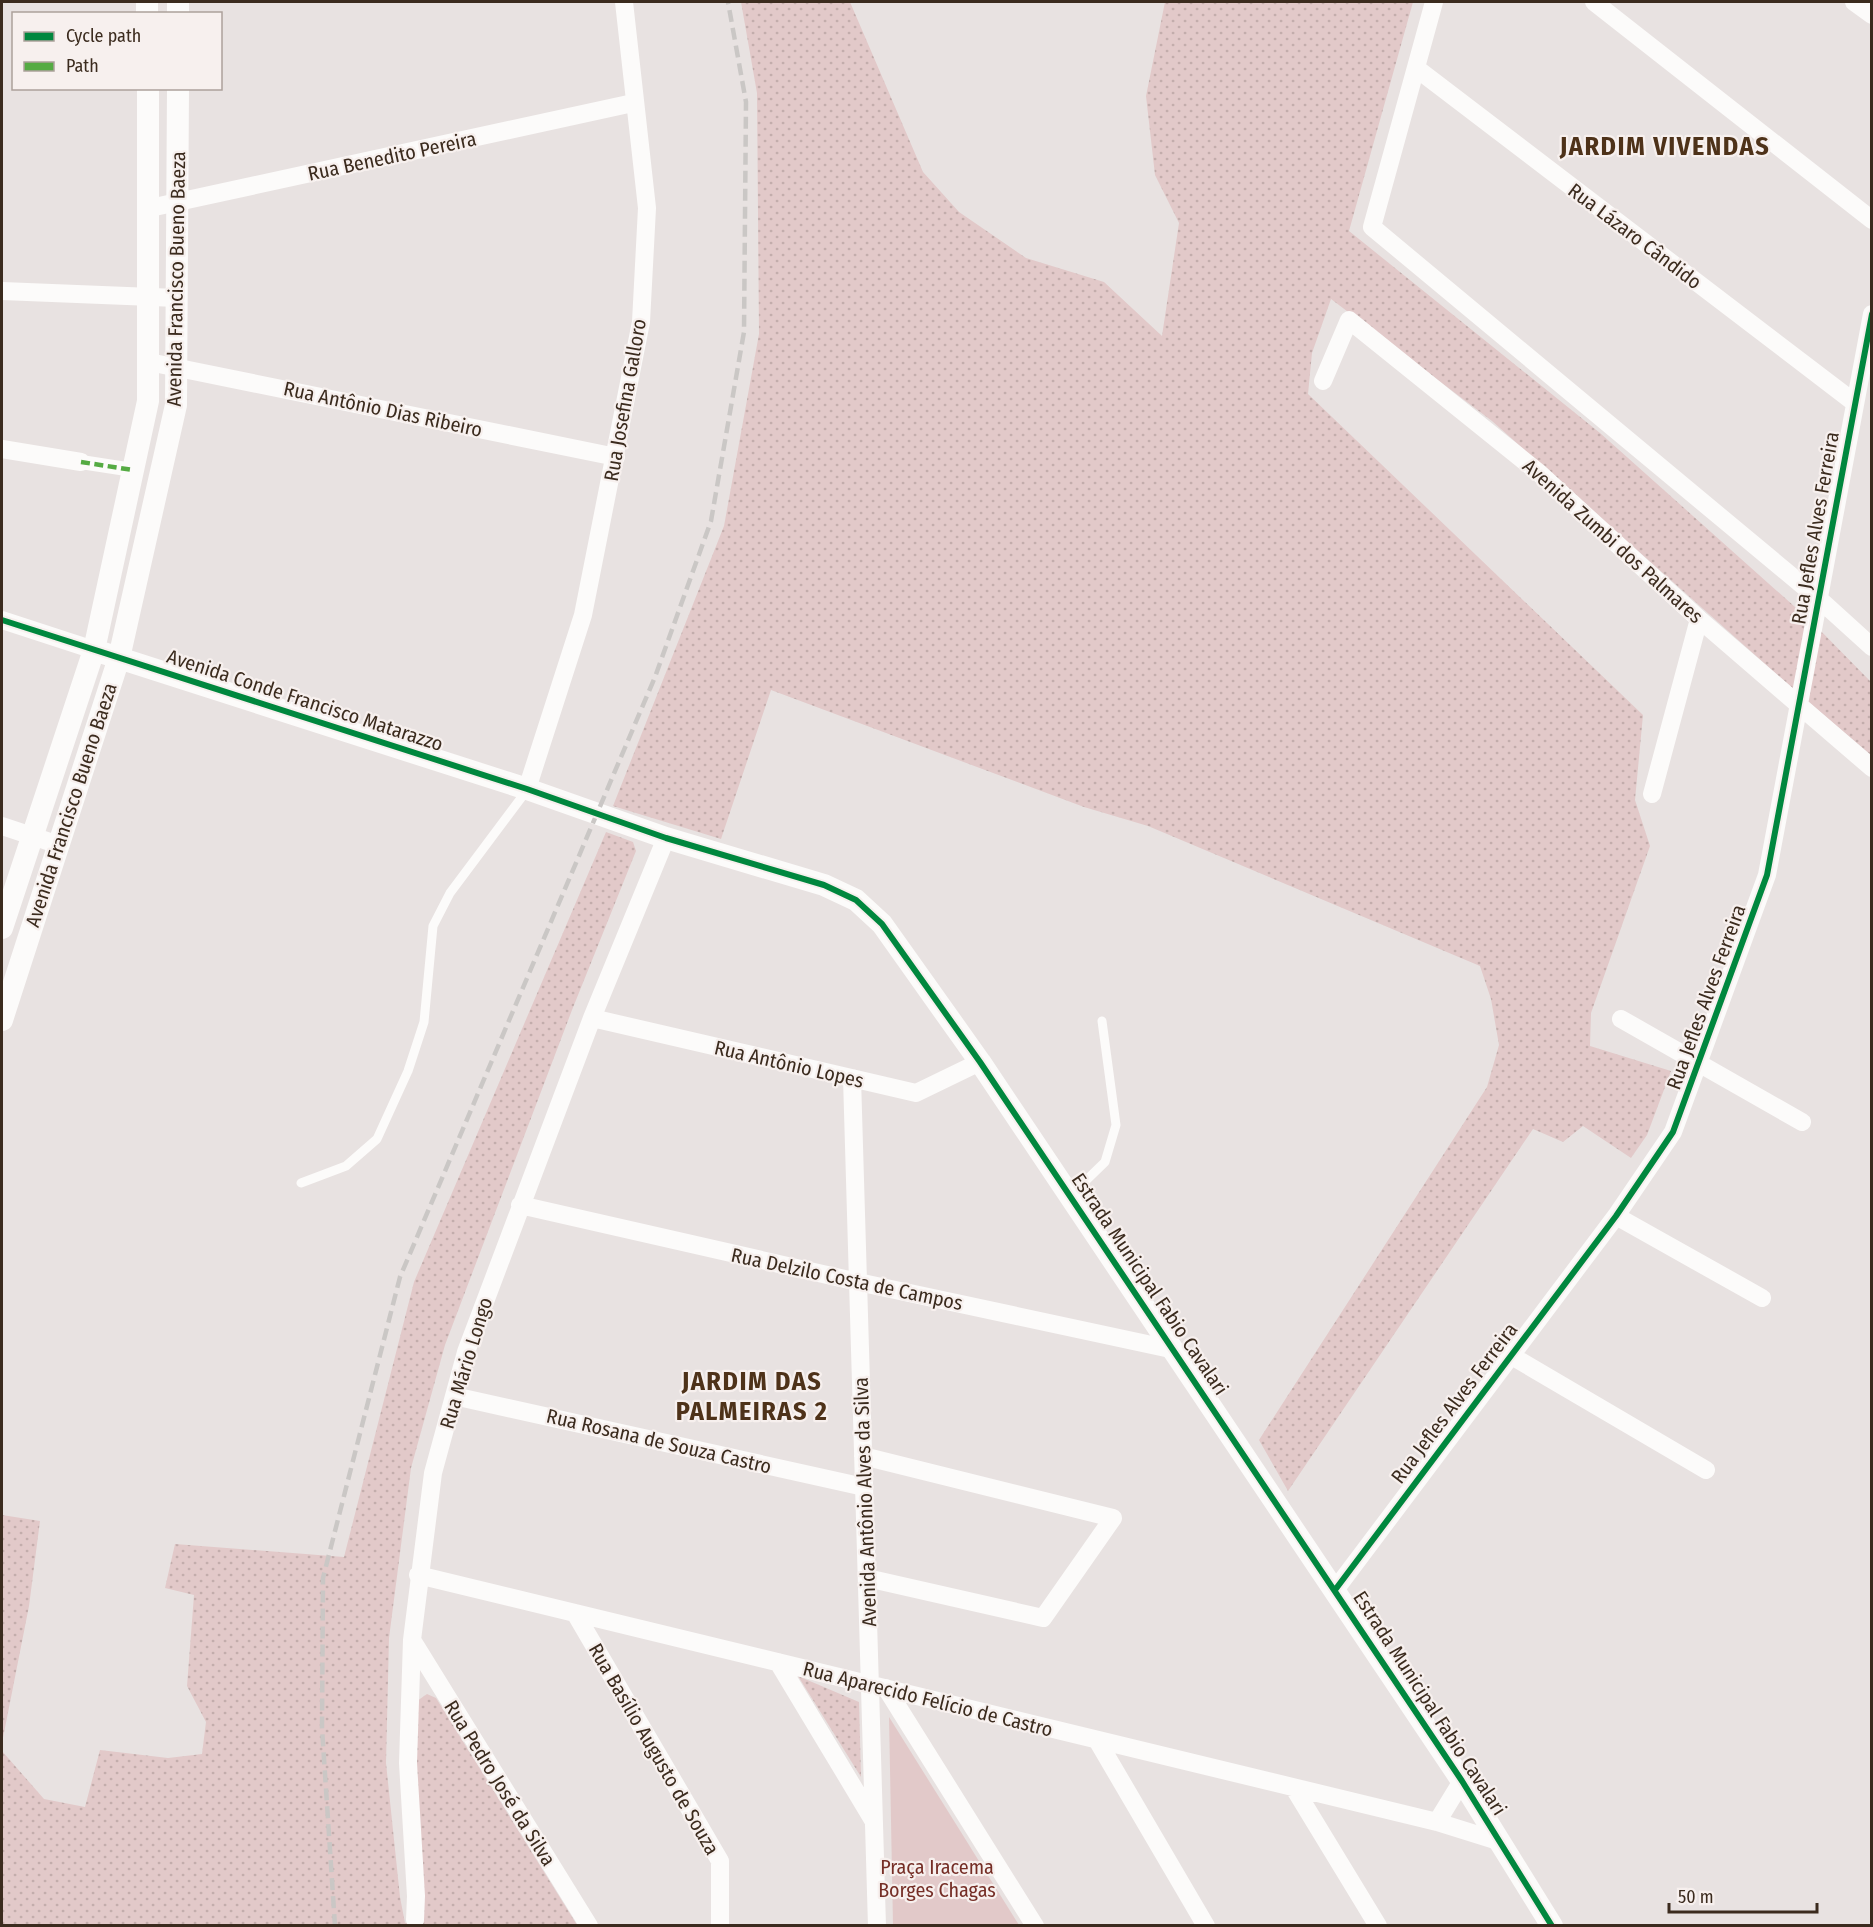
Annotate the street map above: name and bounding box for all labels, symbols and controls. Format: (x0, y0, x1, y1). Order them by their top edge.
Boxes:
legend (12, 12, 222, 90)
text: Cycle path (66, 25, 141, 47)
text: Path (66, 55, 99, 77)
street label: Rua Benedito Pereira (306, 126, 478, 186)
district label: JARDIM VIVENDAS (1559, 131, 1770, 162)
street label: Avenida Francisco Bueno Baeza (162, 151, 190, 407)
street label: Rua Lázaro Cândido (1564, 178, 1706, 294)
street label: Rua Josefina Galloro (599, 317, 651, 483)
street label: Rua Antônio Dias Ribeiro (281, 376, 485, 442)
street label: Rua Jefles Alves Ferreira (1786, 430, 1844, 626)
street label: Avenida Zumbi dos Palmares (1518, 454, 1708, 628)
street label: Avenida Conde Francisco Matarazzo (164, 644, 446, 756)
street label: Avenida Francisco Bueno Baeza (20, 680, 122, 930)
street label: Rua Jefles Alves Ferreira (1661, 901, 1751, 1093)
street label: Rua Antônio Lopes (712, 1035, 866, 1093)
street label: Estrada Municipal Fabio Cavalari (1067, 1168, 1233, 1400)
street label: Rua Delzilo Costa de Campos (729, 1243, 965, 1315)
street label: Rua Mário Longo (435, 1294, 497, 1432)
street label: Rua Jefles Alves Ferreira (1386, 1318, 1522, 1488)
district label: JARDIM DAS PALMEIRAS 2 (676, 1366, 828, 1427)
street label: Avenida Antônio Alves da Silva (849, 1377, 881, 1627)
street label: Rua Rosana de Souza Castro (544, 1403, 774, 1479)
street label: Estrada Municipal Fabio Cavalari (1348, 1586, 1512, 1820)
street label: Rua Basílio Augusto de Souza (584, 1639, 724, 1859)
street label: Rua Aparecido Felício de Castro (801, 1656, 1055, 1742)
street label: Rua Pedro José da Silva (439, 1696, 561, 1870)
park label: Praça Iracema Borges Chagas (878, 1855, 996, 1902)
scale bar (1669, 1876, 1818, 1914)
text: 50 m (1678, 1886, 1714, 1908)

